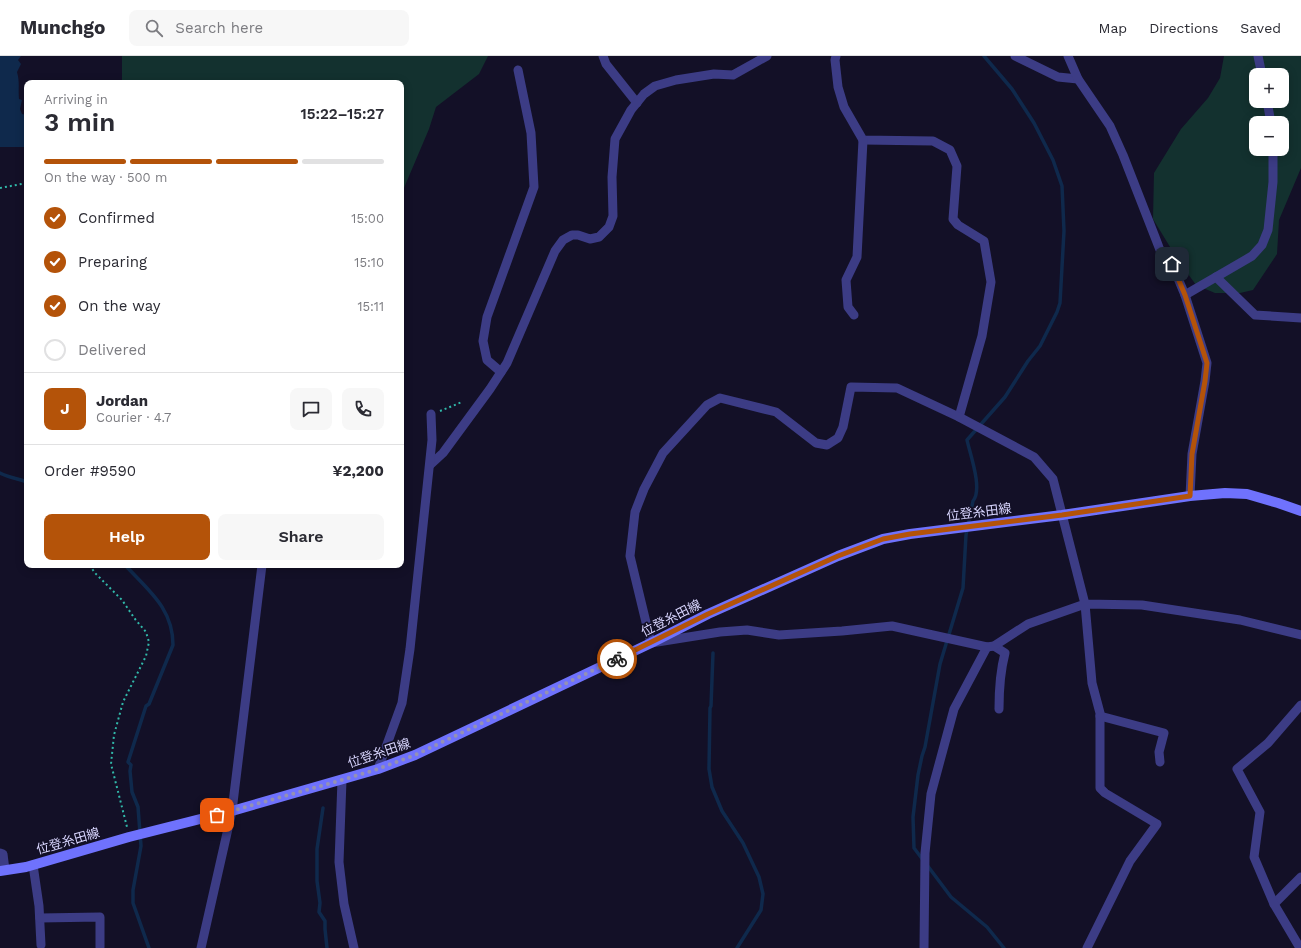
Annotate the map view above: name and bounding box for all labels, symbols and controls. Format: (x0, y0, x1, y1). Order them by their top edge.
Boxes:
search box (129, 10, 409, 46)
text: Munchgo (20, 16, 105, 39)
icon: search (143, 17, 165, 39)
text: Search here (175, 19, 263, 37)
text: Map (1099, 20, 1127, 36)
text: Directions (1149, 20, 1218, 36)
text: Saved (1240, 20, 1281, 36)
map controls (1249, 68, 1289, 156)
button: + (1249, 68, 1289, 108)
text: Arriving in (44, 92, 108, 107)
text: 15:22–15:27 (300, 105, 384, 123)
text: 3 min (44, 107, 115, 137)
button: − (1249, 116, 1289, 156)
text: On the way · 500 m (44, 170, 167, 185)
icon: check (44, 207, 66, 229)
text: Confirmed (78, 209, 155, 227)
text: 15:00 (351, 211, 384, 226)
pin (1155, 247, 1189, 281)
icon: check (44, 251, 66, 273)
text: Preparing (78, 253, 147, 271)
icon: home (1161, 253, 1183, 275)
text: 15:10 (354, 255, 384, 270)
icon: check (44, 295, 66, 317)
text: On the way (78, 297, 160, 315)
text: 15:11 (357, 299, 384, 314)
text: Delivered (78, 341, 146, 359)
button: chat (290, 388, 332, 430)
button: phone (342, 388, 384, 430)
text: Jordan (96, 392, 148, 410)
text: J (60, 400, 70, 418)
text: Courier · 4.7 (96, 410, 171, 425)
text: Order #9590 (44, 462, 136, 480)
text: ¥2,200 (332, 462, 384, 480)
street label: 位登糸田線 (946, 501, 1012, 523)
button: Help (44, 514, 210, 560)
button: Share (218, 514, 384, 560)
street label: 位登糸田線 (639, 597, 703, 639)
courier (597, 639, 637, 679)
icon: bike (606, 648, 628, 670)
street label: 位登糸田線 (346, 735, 412, 771)
pin (200, 798, 234, 832)
icon: bag (206, 804, 228, 826)
street label: 位登糸田線 (35, 825, 101, 857)

